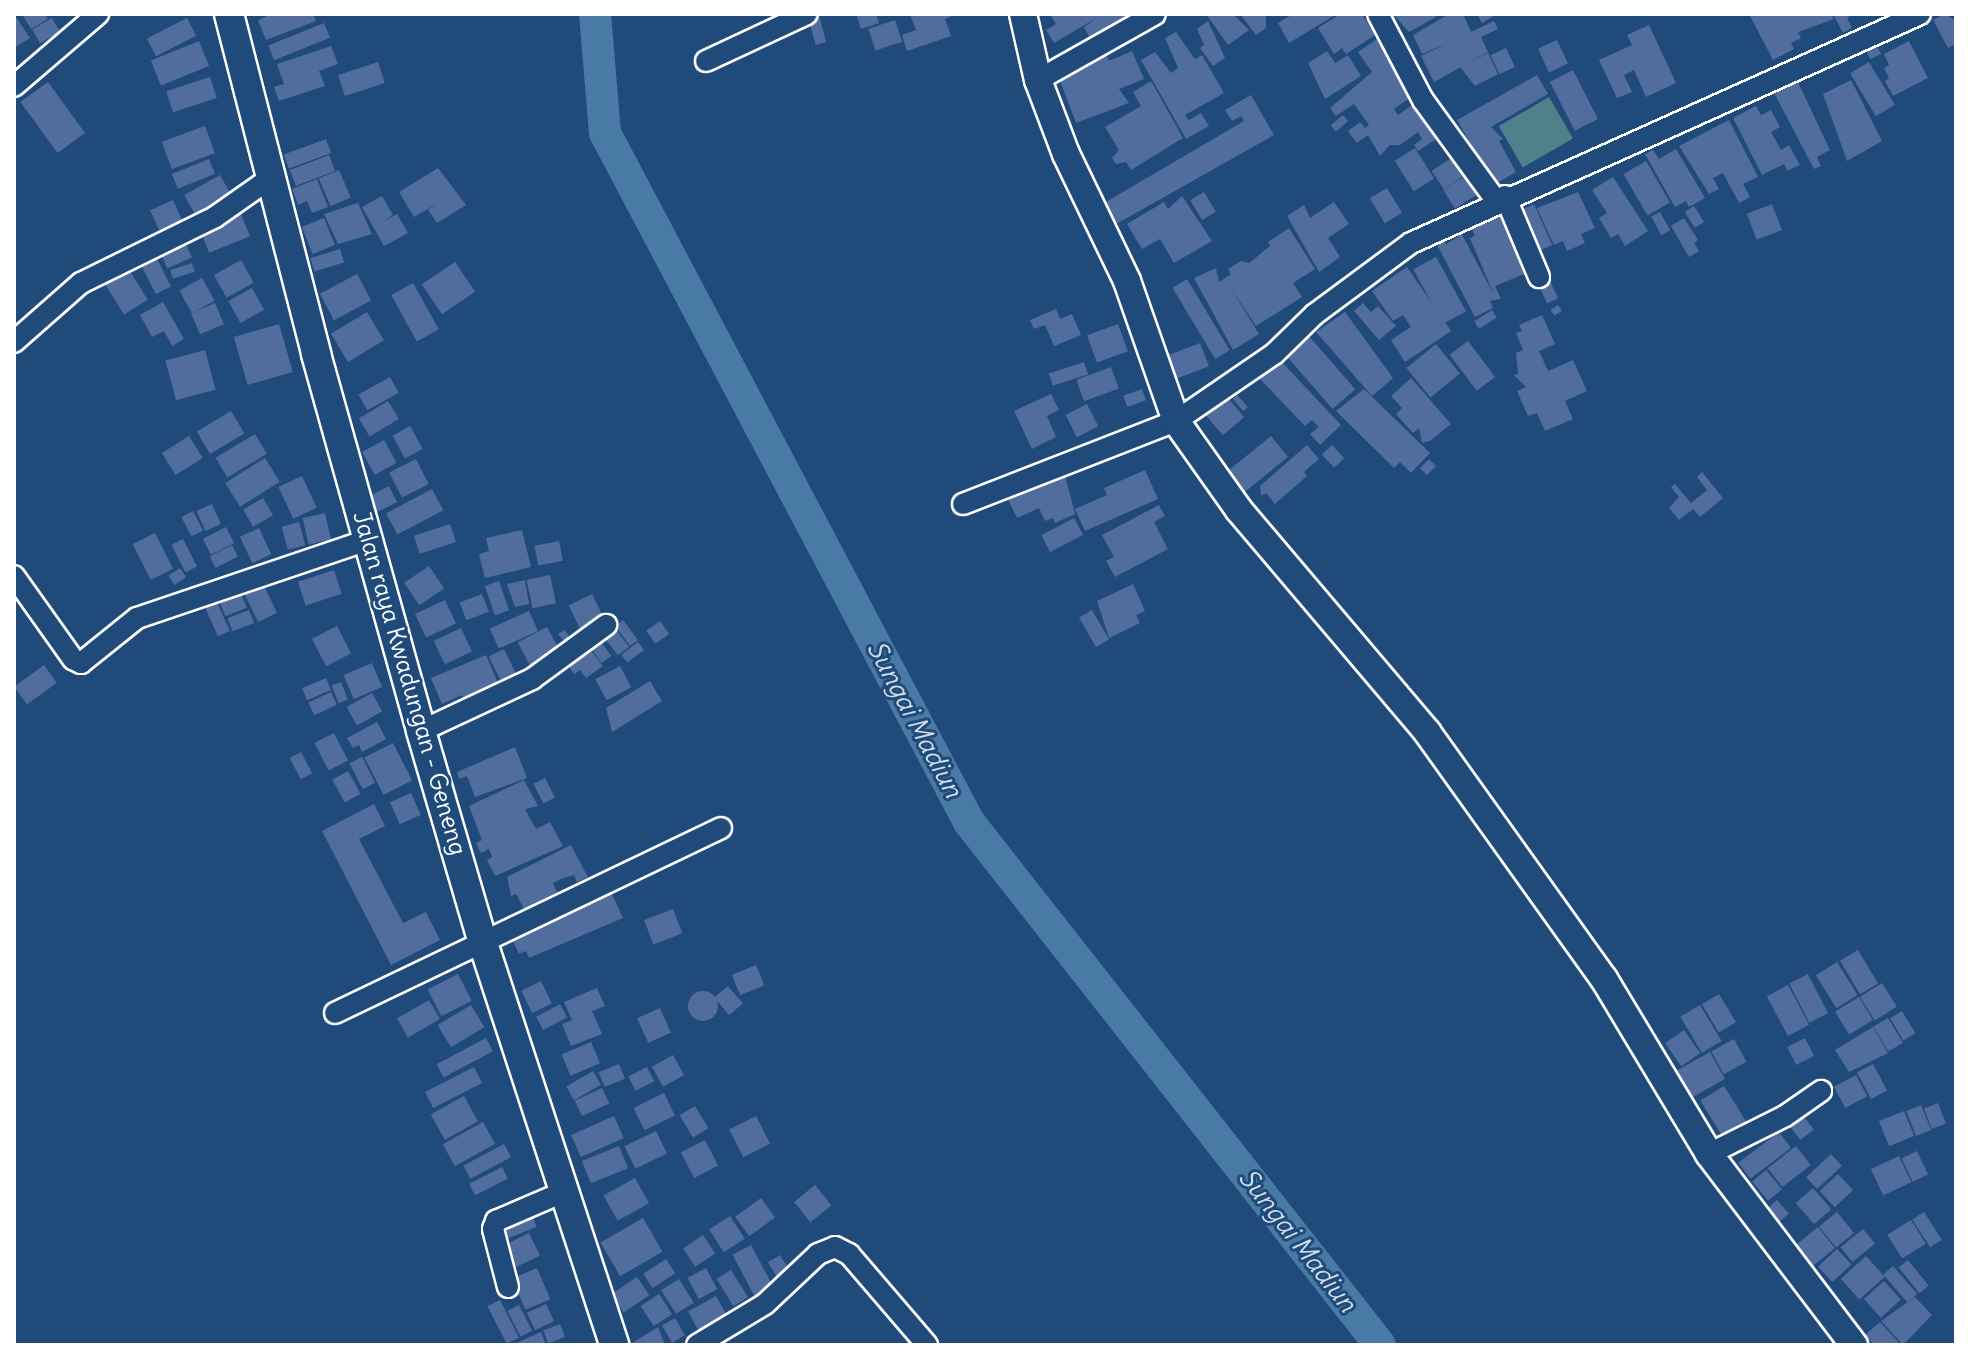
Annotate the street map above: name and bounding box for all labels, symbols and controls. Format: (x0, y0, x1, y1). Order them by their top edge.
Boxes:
street label: Jalan raya Kwadungan - Geneng (347, 508, 473, 858)
water label: Sungai Madiun (861, 635, 969, 803)
water label: Sungai Madiun (1232, 1162, 1364, 1318)

